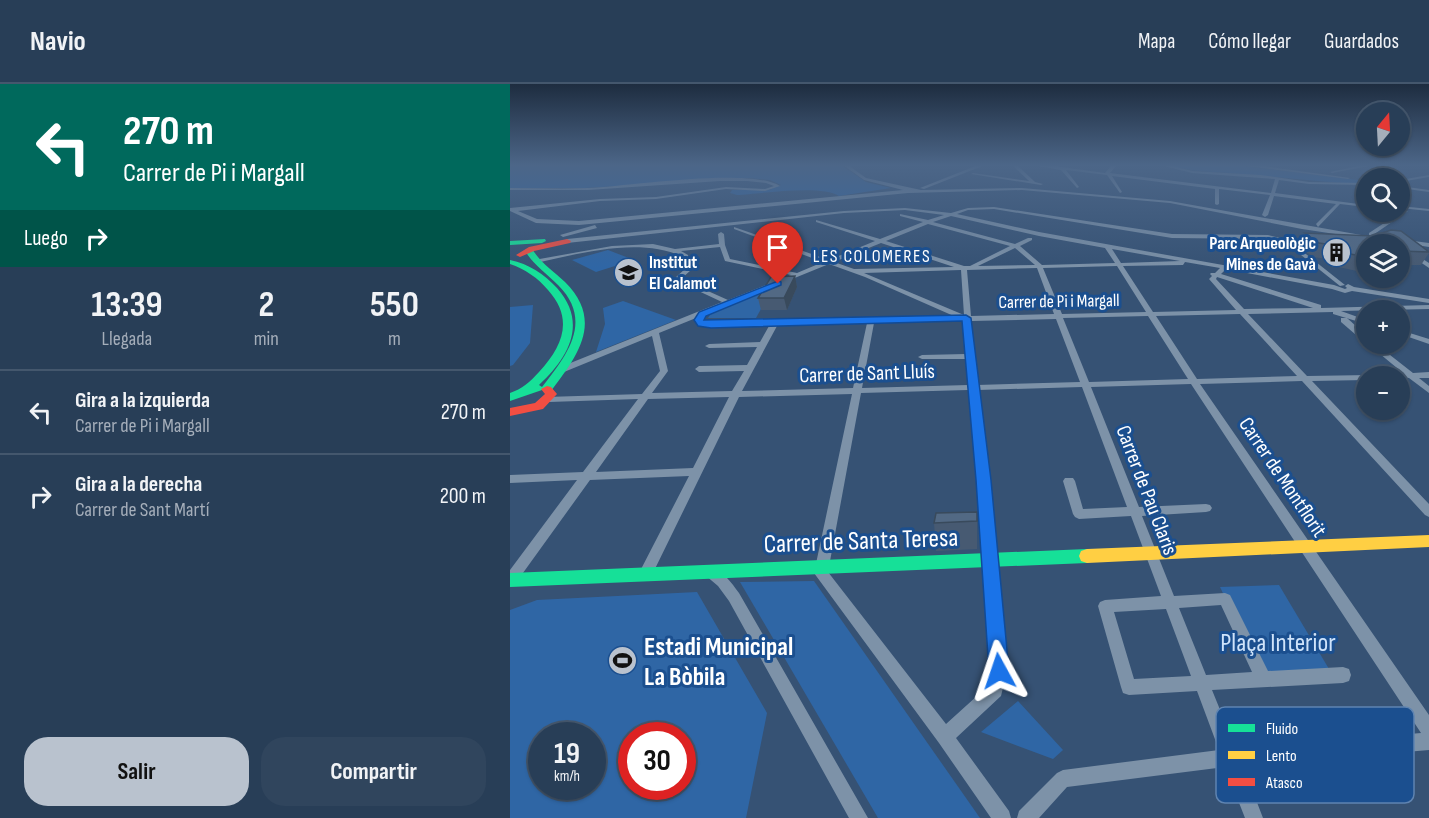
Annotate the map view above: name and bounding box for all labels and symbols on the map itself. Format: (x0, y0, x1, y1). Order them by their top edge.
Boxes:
north arrow (1356, 102, 1410, 156)
pin (752, 222, 803, 284)
place label: Parc Arqueològic Mines de Gavà (1209, 233, 1316, 275)
building icon: Parc Arqueològic Mines de Gavà (1321, 237, 1353, 269)
district label: LES COLOMERES (813, 246, 931, 267)
place label: Institut El Calamot (649, 252, 716, 294)
school or university icon: Institut El Calamot (612, 256, 644, 288)
street label: Carrer de Pi i Margall (998, 290, 1120, 313)
street label: Carrer de Sant Lluís (799, 359, 935, 388)
street label: Carrer de Montflorit (1233, 413, 1332, 542)
street label: Carrer de Pau Claris (1110, 422, 1183, 558)
street label: Carrer de Santa Teresa (763, 523, 959, 560)
park label: Plaça Interior (1220, 628, 1336, 659)
place label: Estadi Municipal La Bòbila (644, 632, 793, 693)
position arrow (967, 639, 1031, 703)
sports icon: Estadi Municipal La Bòbila (607, 645, 639, 677)
legend (1216, 707, 1414, 803)
text: Fluido (1266, 720, 1298, 739)
speed limit sign: 30 (618, 722, 696, 800)
text: Lento (1266, 747, 1297, 766)
text: Atasco (1265, 774, 1303, 793)

